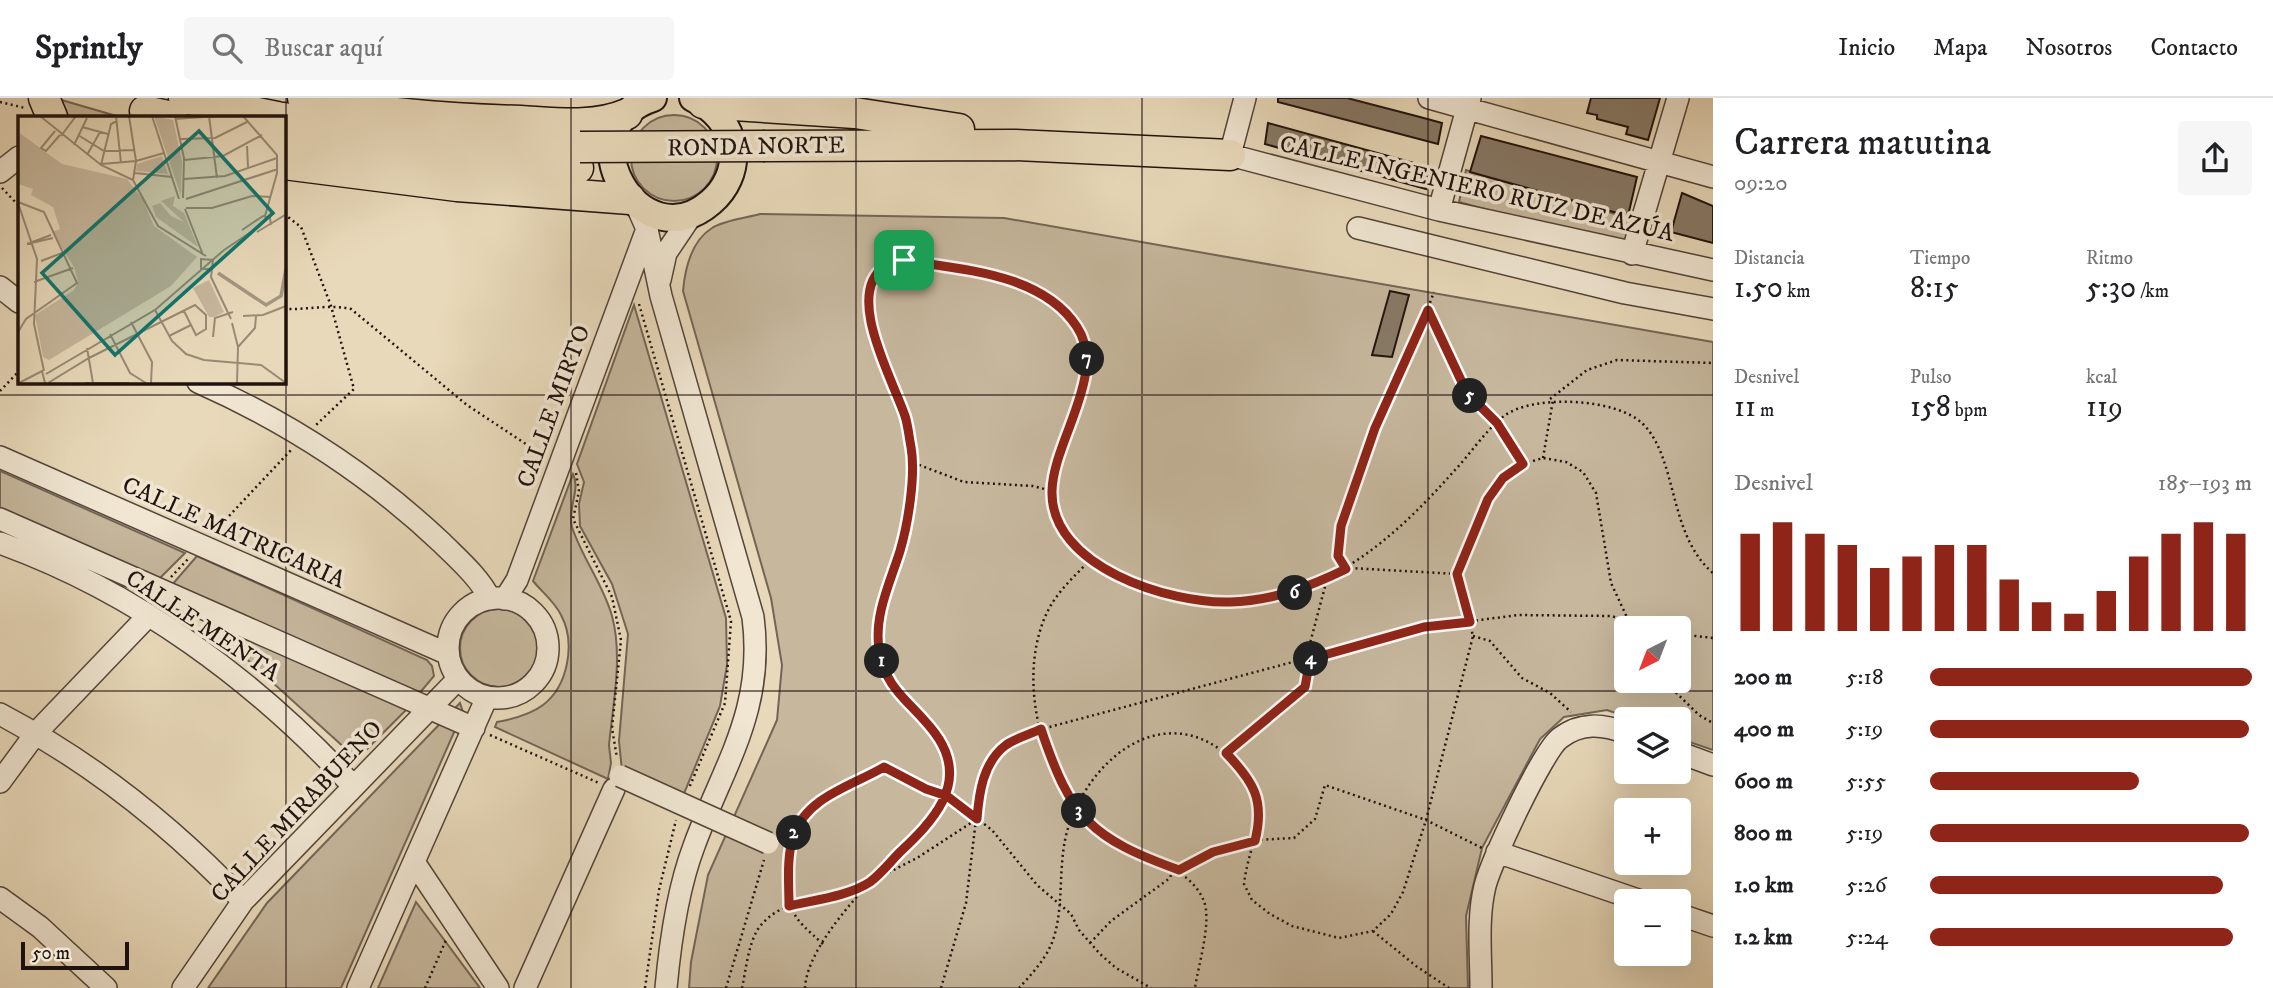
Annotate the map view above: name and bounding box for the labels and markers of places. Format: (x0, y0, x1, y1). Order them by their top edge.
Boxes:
pin (874, 230, 934, 290)
pin: 7 (1070, 342, 1104, 376)
pin: 5 (1452, 378, 1488, 414)
pin: 6 (1278, 575, 1312, 610)
pin: 4 (1294, 642, 1328, 676)
pin: 1 (864, 644, 900, 678)
pin: 3 (1062, 794, 1096, 828)
pin: 2 (776, 816, 812, 850)

